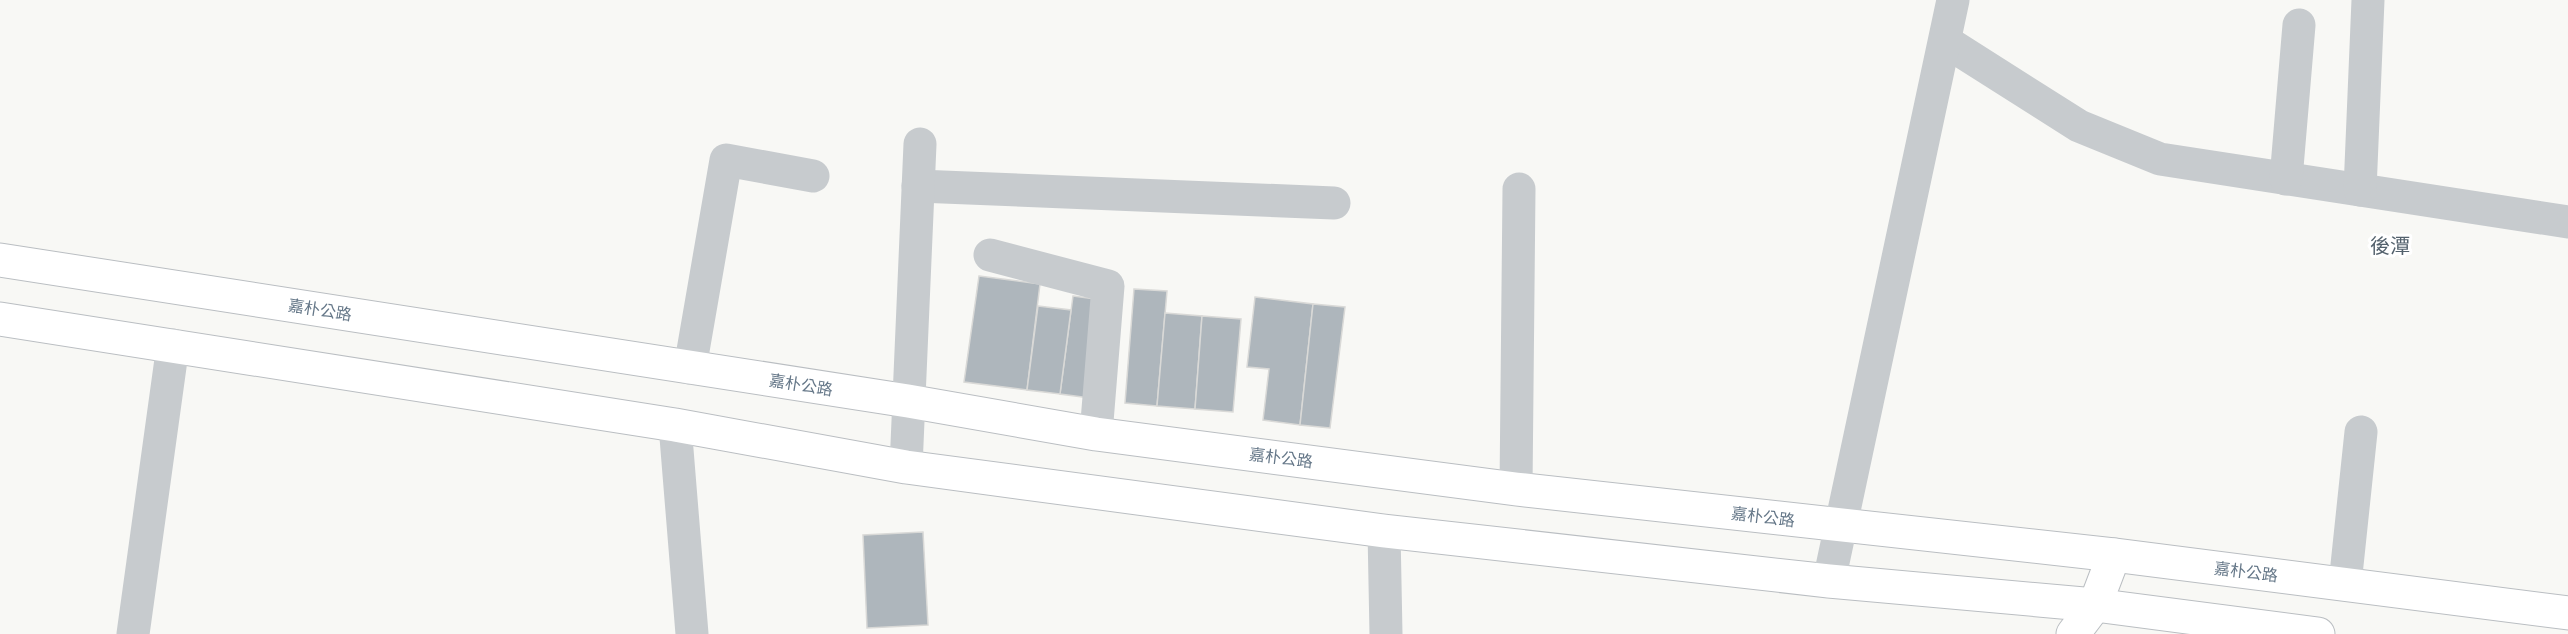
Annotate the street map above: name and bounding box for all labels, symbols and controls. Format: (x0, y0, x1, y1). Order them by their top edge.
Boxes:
district label: 後潭 (2370, 234, 2410, 258)
street label: 嘉朴公路 (287, 296, 353, 324)
street label: 嘉朴公路 (768, 371, 834, 399)
street label: 嘉朴公路 (1248, 445, 1314, 471)
street label: 嘉朴公路 (1730, 504, 1796, 530)
street label: 嘉朴公路 (2213, 559, 2279, 585)

